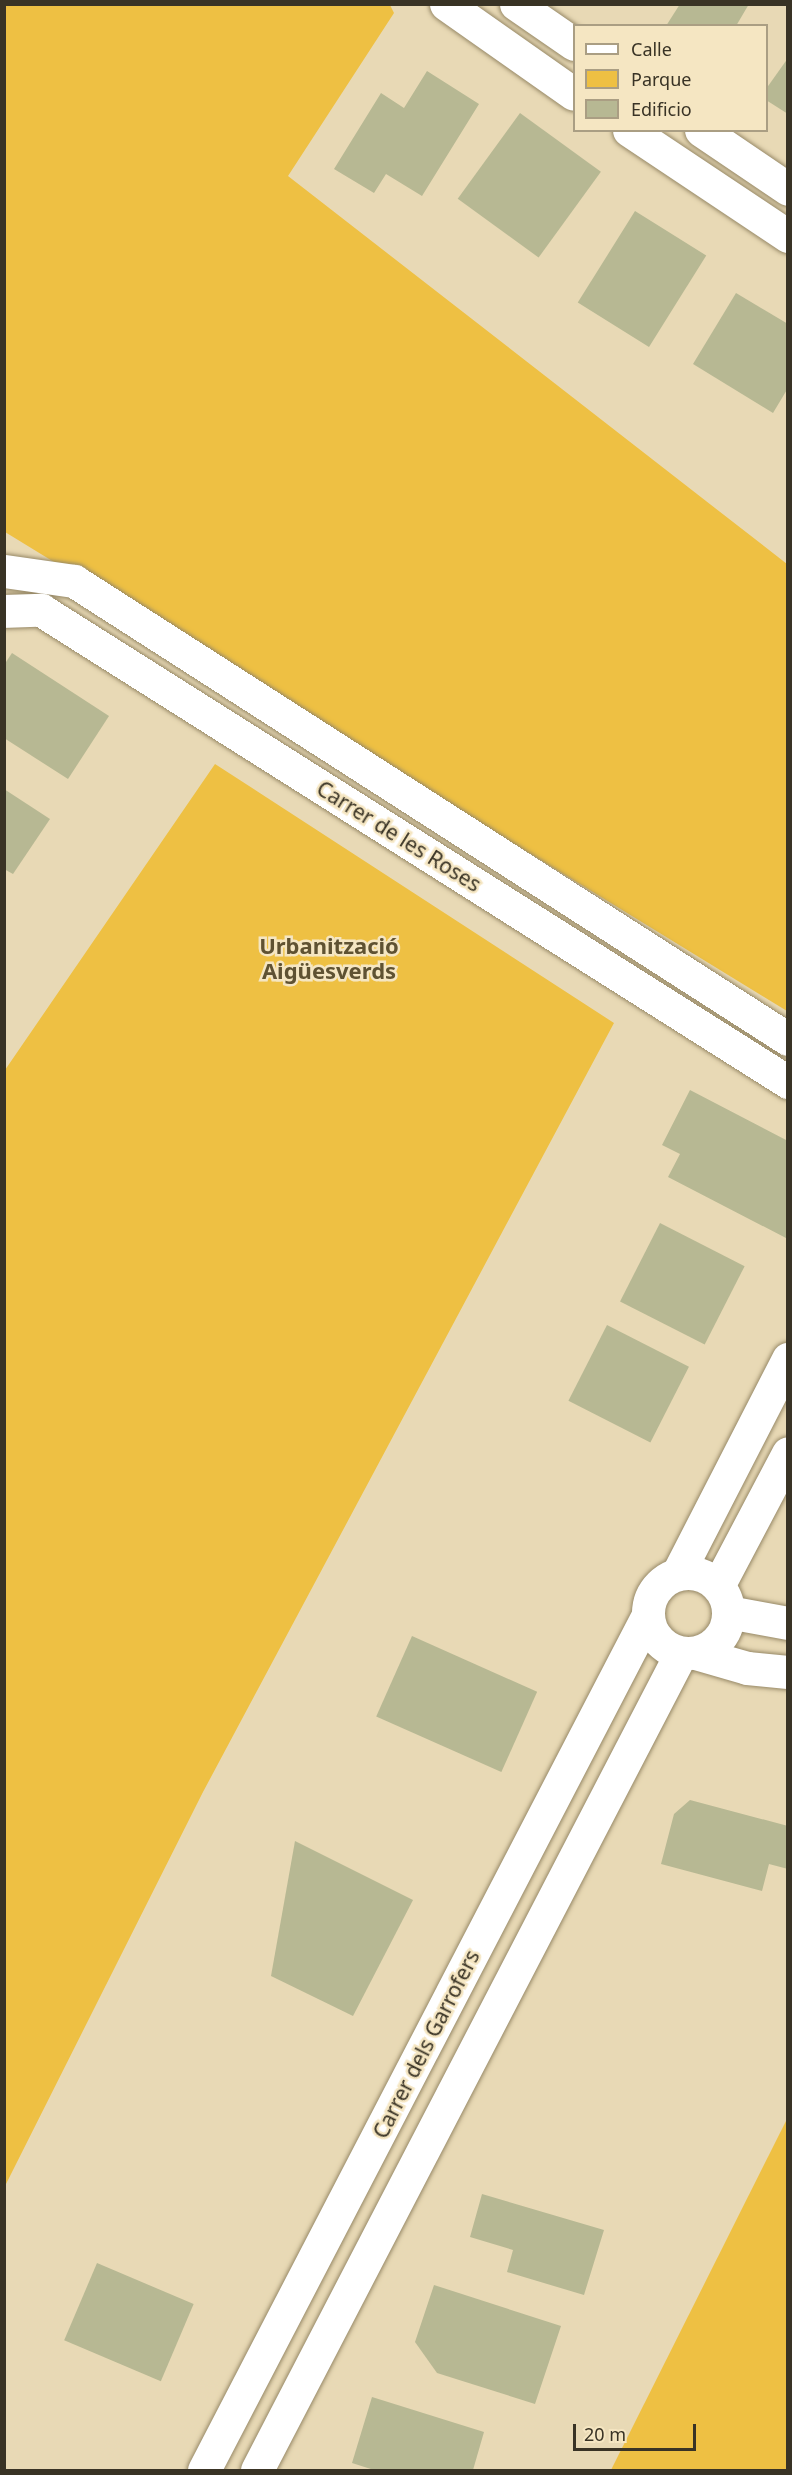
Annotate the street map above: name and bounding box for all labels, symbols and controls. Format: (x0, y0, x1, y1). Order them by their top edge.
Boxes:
legend (573, 24, 768, 132)
text: Calle (631, 37, 672, 61)
text: Parque (631, 67, 691, 91)
text: Edificio (631, 97, 692, 121)
street label: Carrer de les Roses (312, 775, 486, 897)
district label: Urbanització Aigüesverds (259, 932, 399, 984)
street label: Carrer dels Garrofers (368, 1946, 484, 2142)
scale bar (576, 2412, 699, 2450)
text: 20 m (584, 2422, 626, 2446)

